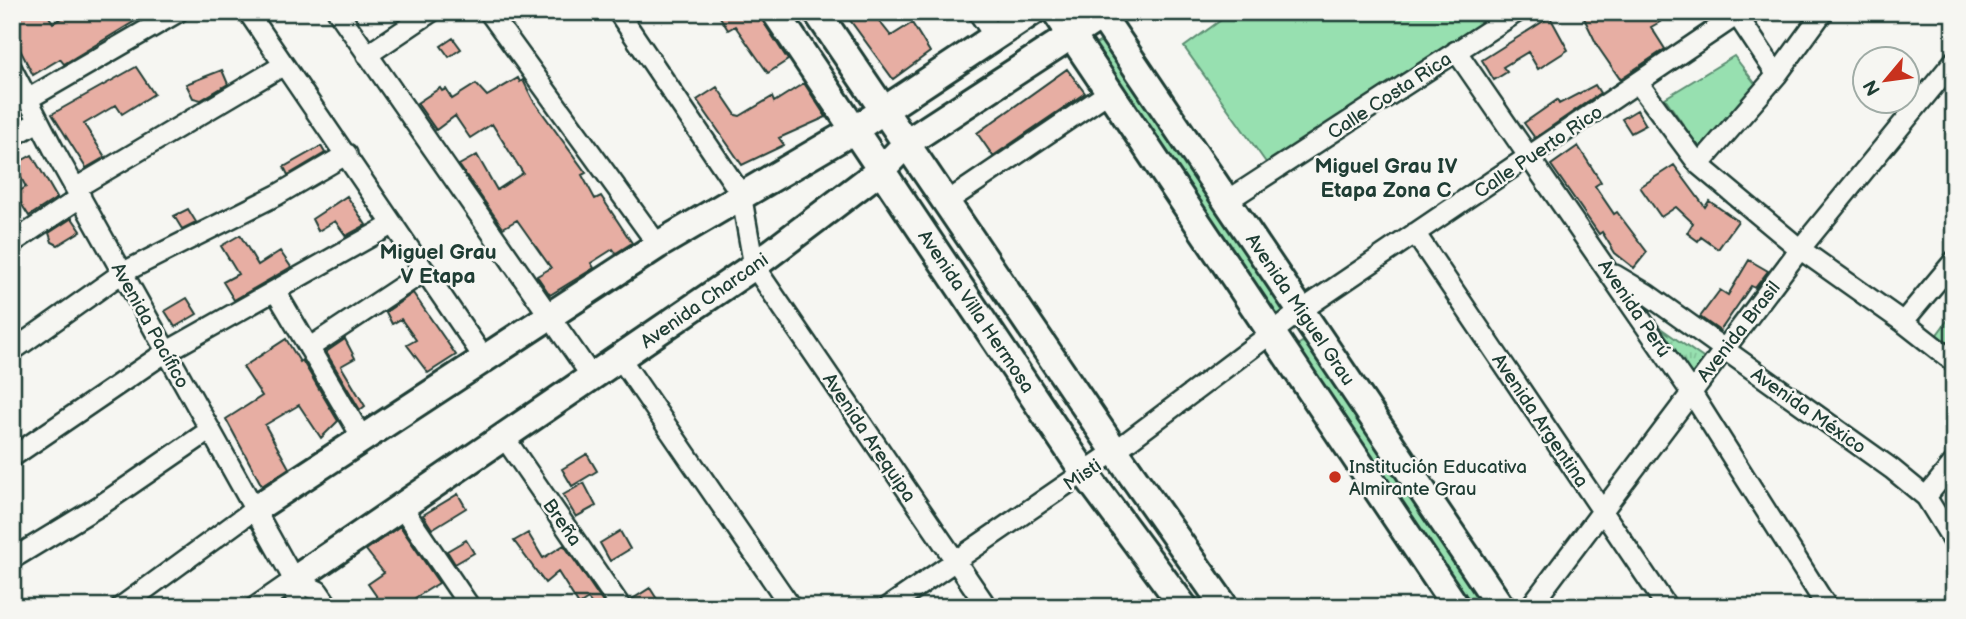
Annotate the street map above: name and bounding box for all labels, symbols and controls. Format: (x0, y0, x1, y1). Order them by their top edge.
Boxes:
north arrow (1850, 46, 1920, 116)
street label: Calle Costa Rica (1324, 48, 1456, 145)
text: N (1859, 76, 1886, 99)
street label: Calle Puerto Rico (1470, 101, 1607, 204)
district label: Miguel Grau IV Etapa Zona C (1315, 154, 1458, 203)
street label: Avenida Villa Hermosa (913, 226, 1039, 398)
street label: Avenida Miguel Grau (1240, 229, 1359, 390)
district label: Miguel Grau V Etapa (379, 240, 497, 289)
street label: Avenida Charcani (637, 249, 773, 354)
street label: Avenida Perú (1593, 256, 1675, 362)
street label: Avenida Pacífico (106, 259, 194, 392)
street label: Avenida Brasil (1693, 277, 1786, 387)
street label: Avenida Argentina (1487, 350, 1593, 492)
street label: Avenida México (1746, 363, 1870, 459)
street label: Avenida Arequipa (817, 369, 920, 507)
street label: Misti (1060, 454, 1106, 496)
place label: Institución Educativa Almirante Grau (1349, 456, 1527, 501)
marker: Institución Educativa Almirante Grau (1327, 469, 1343, 485)
street label: Breña (537, 495, 586, 551)

